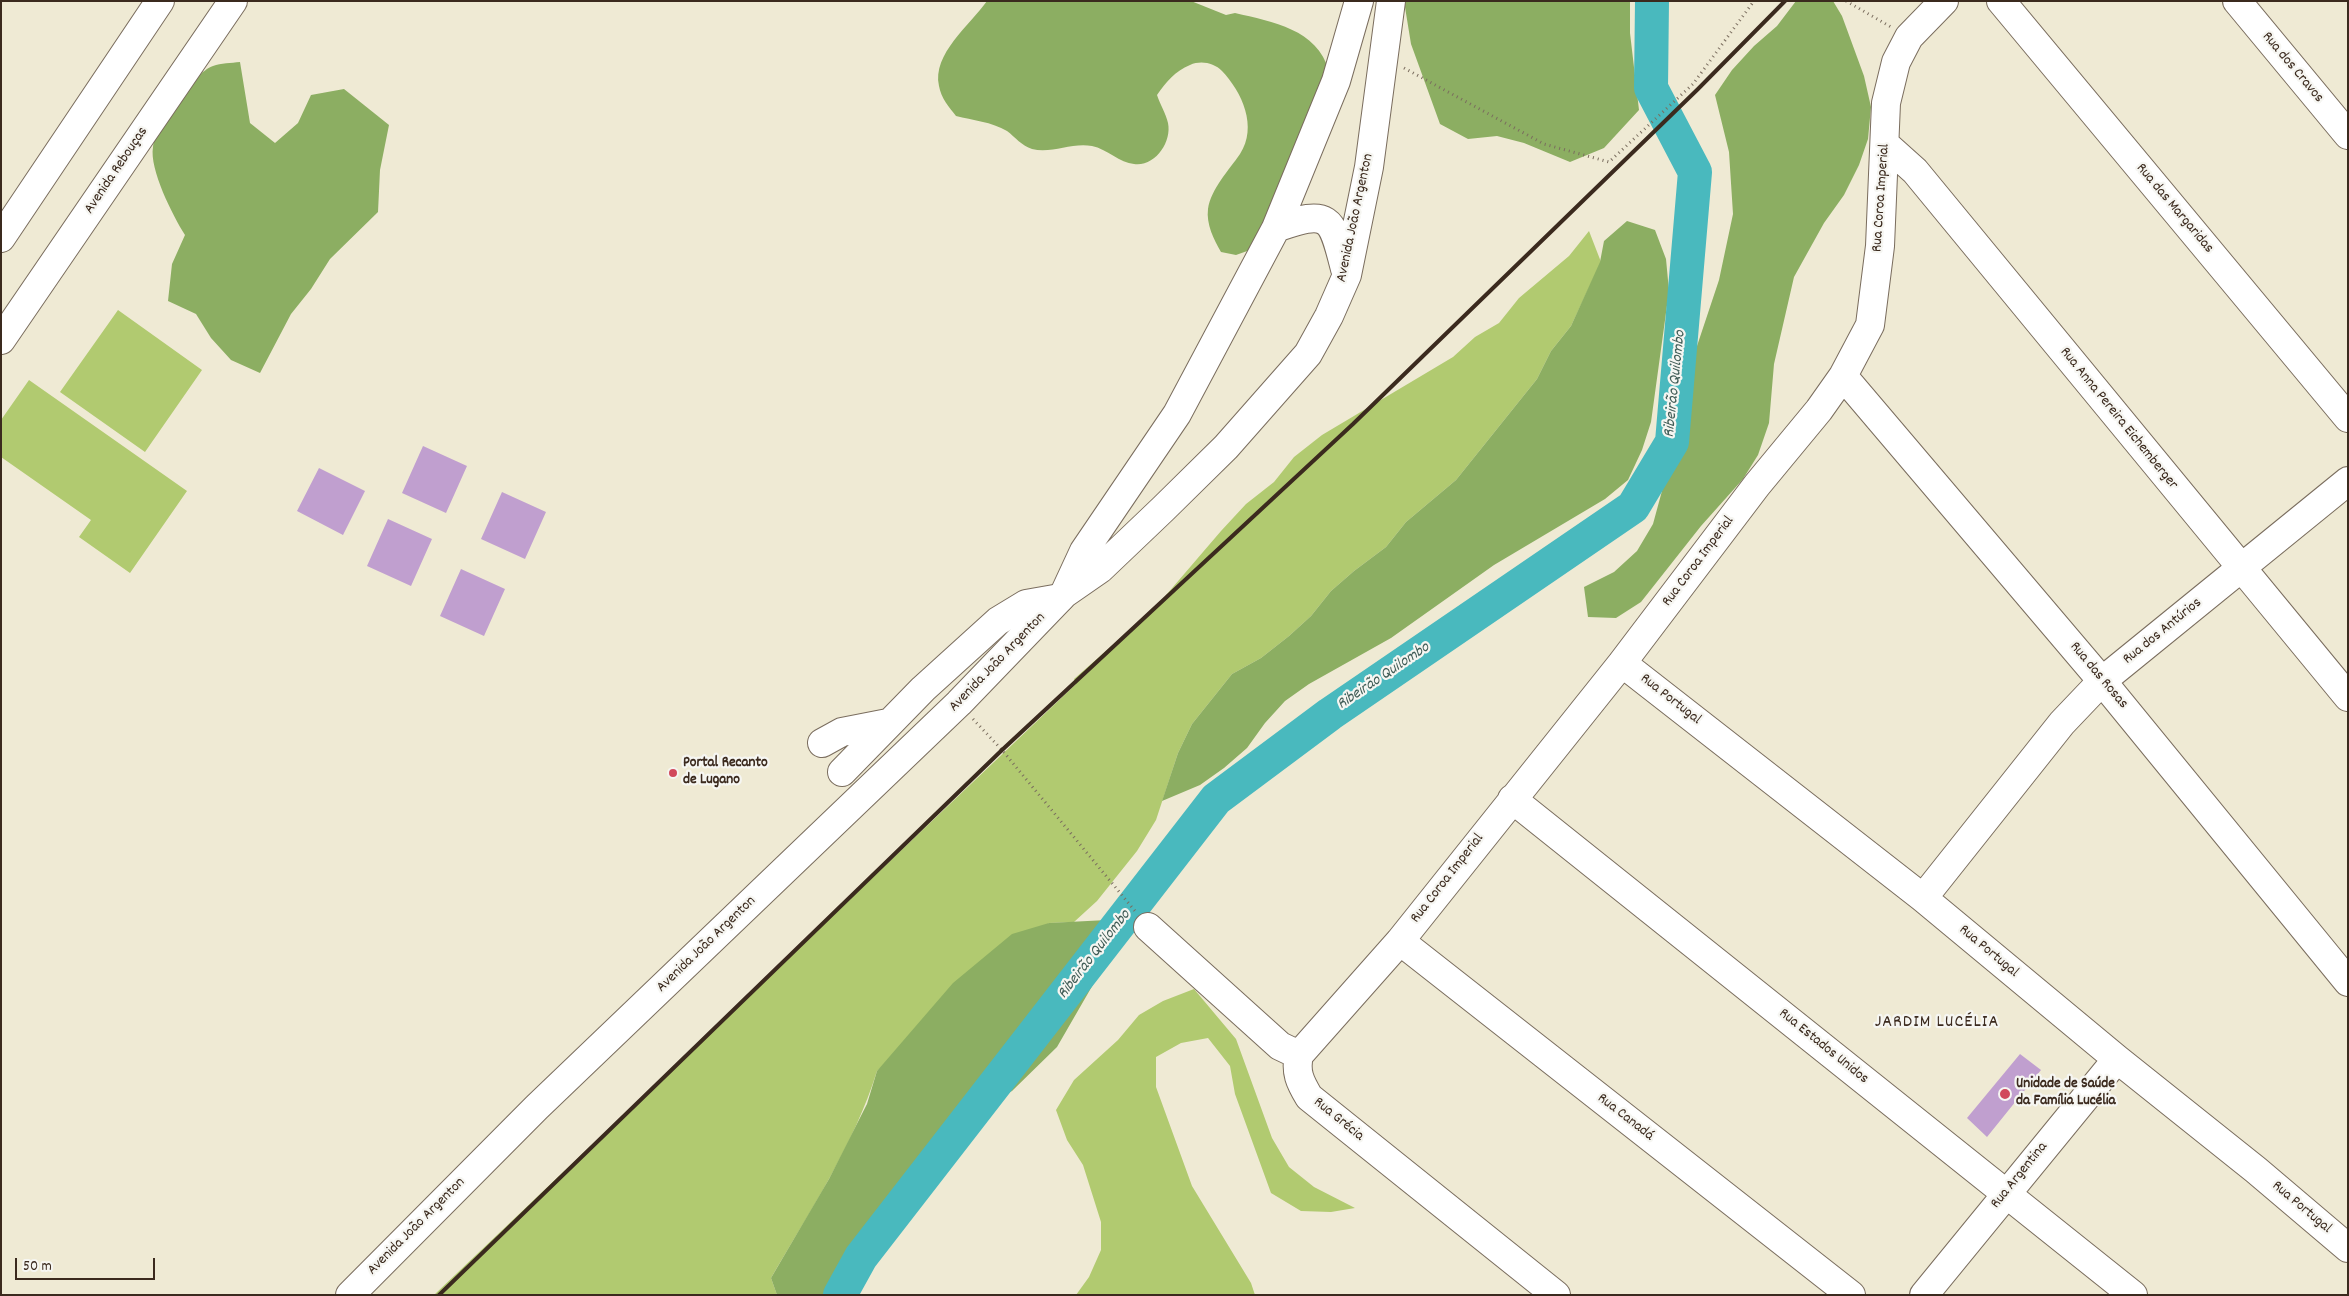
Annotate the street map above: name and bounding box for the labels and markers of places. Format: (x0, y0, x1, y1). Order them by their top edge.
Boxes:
place label: Portal Recanto de Lugano (683, 755, 768, 790)
marker: Portal Recanto de Lugano (667, 767, 679, 779)
place label: Unidade de Saúde da Família Lucélia (2016, 1076, 2116, 1111)
marker: Unidade de Saúde da Família Lucélia (1998, 1087, 2012, 1101)

